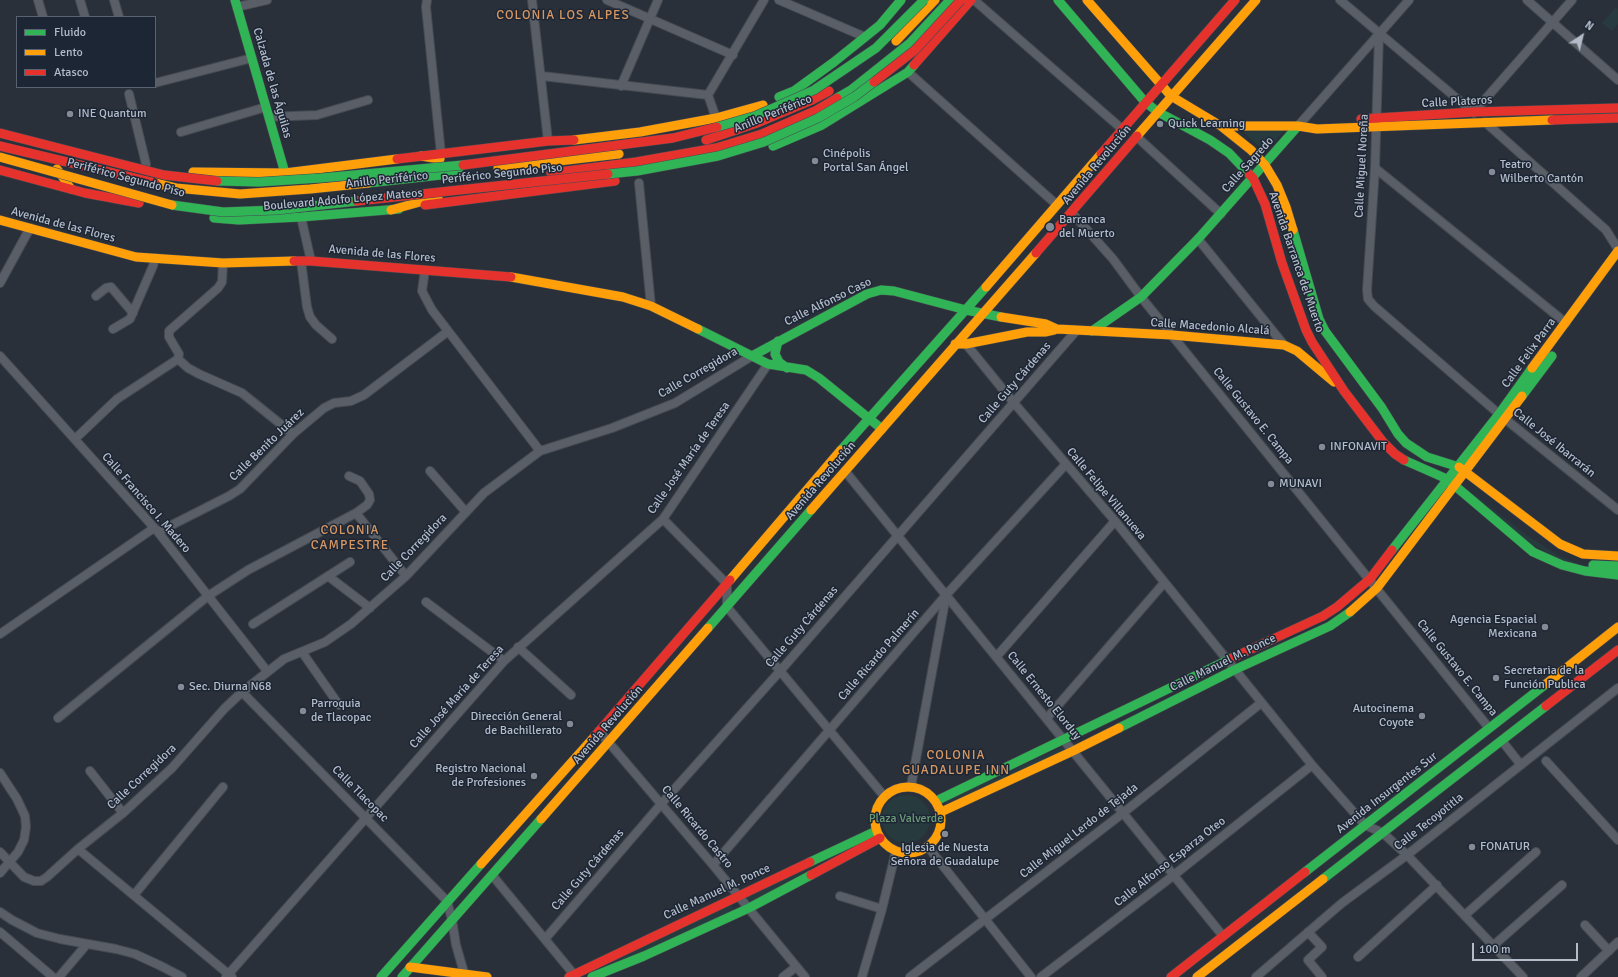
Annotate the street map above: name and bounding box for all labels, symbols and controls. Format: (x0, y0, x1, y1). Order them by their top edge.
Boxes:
district label: COLONIA LOS ALPES (496, 8, 630, 24)
legend (16, 16, 156, 88)
north arrow (1562, 16, 1602, 56)
text: N (1582, 18, 1596, 33)
text: Fluido (54, 25, 86, 40)
street label: Calzada de las Águilas (249, 26, 295, 140)
text: Lento (54, 45, 83, 60)
text: Atasco (54, 65, 89, 80)
street label: Anillo Periférico (732, 92, 814, 136)
street label: Calle Plateros (1421, 93, 1493, 111)
place label: INE Quantum (78, 107, 146, 121)
marker: INE Quantum (65, 109, 75, 119)
street label: Calle Miguel Noreña (1352, 114, 1372, 218)
place label: Quick Learning (1168, 117, 1245, 131)
marker: Quick Learning (1155, 119, 1165, 129)
street label: Avenida Revolución (1059, 122, 1135, 208)
street label: Calle Sagredo (1219, 134, 1277, 196)
place label: Cinépolis Portal San Ángel (823, 147, 909, 175)
street label: Periférico Segundo Piso (65, 155, 187, 201)
marker: Cinépolis Portal San Ángel (810, 156, 820, 166)
place label: Teatro Wilberto Cantón (1500, 158, 1584, 186)
street label: Periférico Segundo Piso (441, 160, 563, 188)
marker: Teatro Wilberto Cantón (1487, 167, 1497, 177)
street label: Anillo Periférico (345, 169, 429, 191)
street label: Boulevard Adolfo López Mateos (263, 186, 423, 214)
street label: Avenida Barranca del Muerto (1265, 190, 1327, 334)
street label: Avenida de las Flores (9, 204, 117, 246)
place label: Barranca del Muerto (1059, 213, 1115, 241)
marker: Barranca del Muerto (1044, 221, 1056, 233)
street label: Avenida de las Flores (328, 242, 436, 266)
street label: Calle Alfonso Caso (782, 275, 874, 329)
street label: Calle Felix Parra (1499, 315, 1559, 391)
street label: Calle Macedonio Alcalá (1150, 316, 1270, 338)
street label: Calle Guty Cárdenas (976, 339, 1054, 427)
street label: Calle Corregidora (656, 344, 740, 402)
street label: Calle Gustavo E. Campa (1210, 365, 1296, 467)
street label: Calle José María de Teresa (645, 399, 733, 517)
street label: Calle José Ibarrarán (1510, 405, 1598, 481)
street label: Calle Benito Juárez (227, 406, 307, 484)
street label: Avenida Revolución (783, 439, 859, 523)
place label: INFONAVIT (1330, 440, 1387, 454)
marker: INFONAVIT (1317, 442, 1327, 452)
street label: Calle Felipe Villanueva (1063, 445, 1149, 543)
street label: Calle Francisco I. Madero (99, 450, 193, 556)
place label: MUNAVI (1279, 477, 1322, 491)
marker: MUNAVI (1266, 479, 1276, 489)
street label: Calle Corregidora (378, 511, 450, 585)
district label: COLONIA CAMPESTRE (311, 523, 389, 554)
street label: Calle Guty Cárdenas (763, 583, 841, 671)
street label: Calle Ricardo Palmerín (835, 606, 923, 704)
place label: Agencia Espacial Mexicana (1450, 613, 1537, 641)
street label: Calle Gustavo E. Campa (1414, 617, 1500, 719)
marker: Agencia Espacial Mexicana (1540, 622, 1550, 632)
street label: Calle Manuel M. Ponce (1168, 631, 1278, 695)
street label: Calle José María de Teresa (407, 642, 507, 752)
street label: Calle Ernesto Elorduy (1004, 649, 1084, 743)
place label: Secretaria de la Función Publica (1504, 664, 1586, 692)
marker: Secretaria de la Función Publica (1491, 673, 1501, 683)
place label: Sec. Diurna N68 (189, 680, 272, 694)
marker: Sec. Diurna N68 (176, 682, 186, 692)
street label: Avenida Revolución (570, 683, 646, 767)
place label: Parroquia de Tlacopac (311, 697, 371, 725)
place label: Autocinema Coyote (1353, 702, 1414, 730)
marker: Parroquia de Tlacopac (298, 706, 308, 716)
place label: Dirección General de Bachillerato (471, 710, 562, 738)
marker: Autocinema Coyote (1417, 711, 1427, 721)
marker: Dirección General de Bachillerato (565, 719, 575, 729)
street label: Calle Corregidora (104, 741, 180, 813)
district label: COLONIA GUADALUPE INN (902, 748, 1010, 779)
street label: Avenida Insurgentes Sur (1334, 749, 1440, 837)
place label: Registro Nacional de Profesiones (435, 762, 526, 790)
street label: Calle Tlacopac (329, 763, 391, 825)
marker: Registro Nacional de Profesiones (529, 771, 539, 781)
street label: Calle Miguel Lerdo de Tejada (1017, 780, 1141, 882)
street label: Calle Ricardo Castro (658, 783, 736, 871)
street label: Calle Tecoyotitla (1391, 790, 1467, 854)
park label: Plaza Valverde (869, 812, 943, 826)
street label: Calle Alfonso Esparza Oteo (1111, 814, 1229, 910)
street label: Calle Guty Cárdenas (549, 826, 627, 914)
marker: Iglesia de Nuesta Señora de Guadalupe (940, 829, 950, 839)
place label: FONATUR (1480, 840, 1530, 854)
place label: Iglesia de Nuesta Señora de Guadalupe (891, 841, 999, 869)
marker: FONATUR (1467, 842, 1477, 852)
street label: Calle Manuel M. Ponce (661, 861, 773, 923)
scale bar (1474, 935, 1580, 961)
text: 100 m (1479, 942, 1511, 957)

